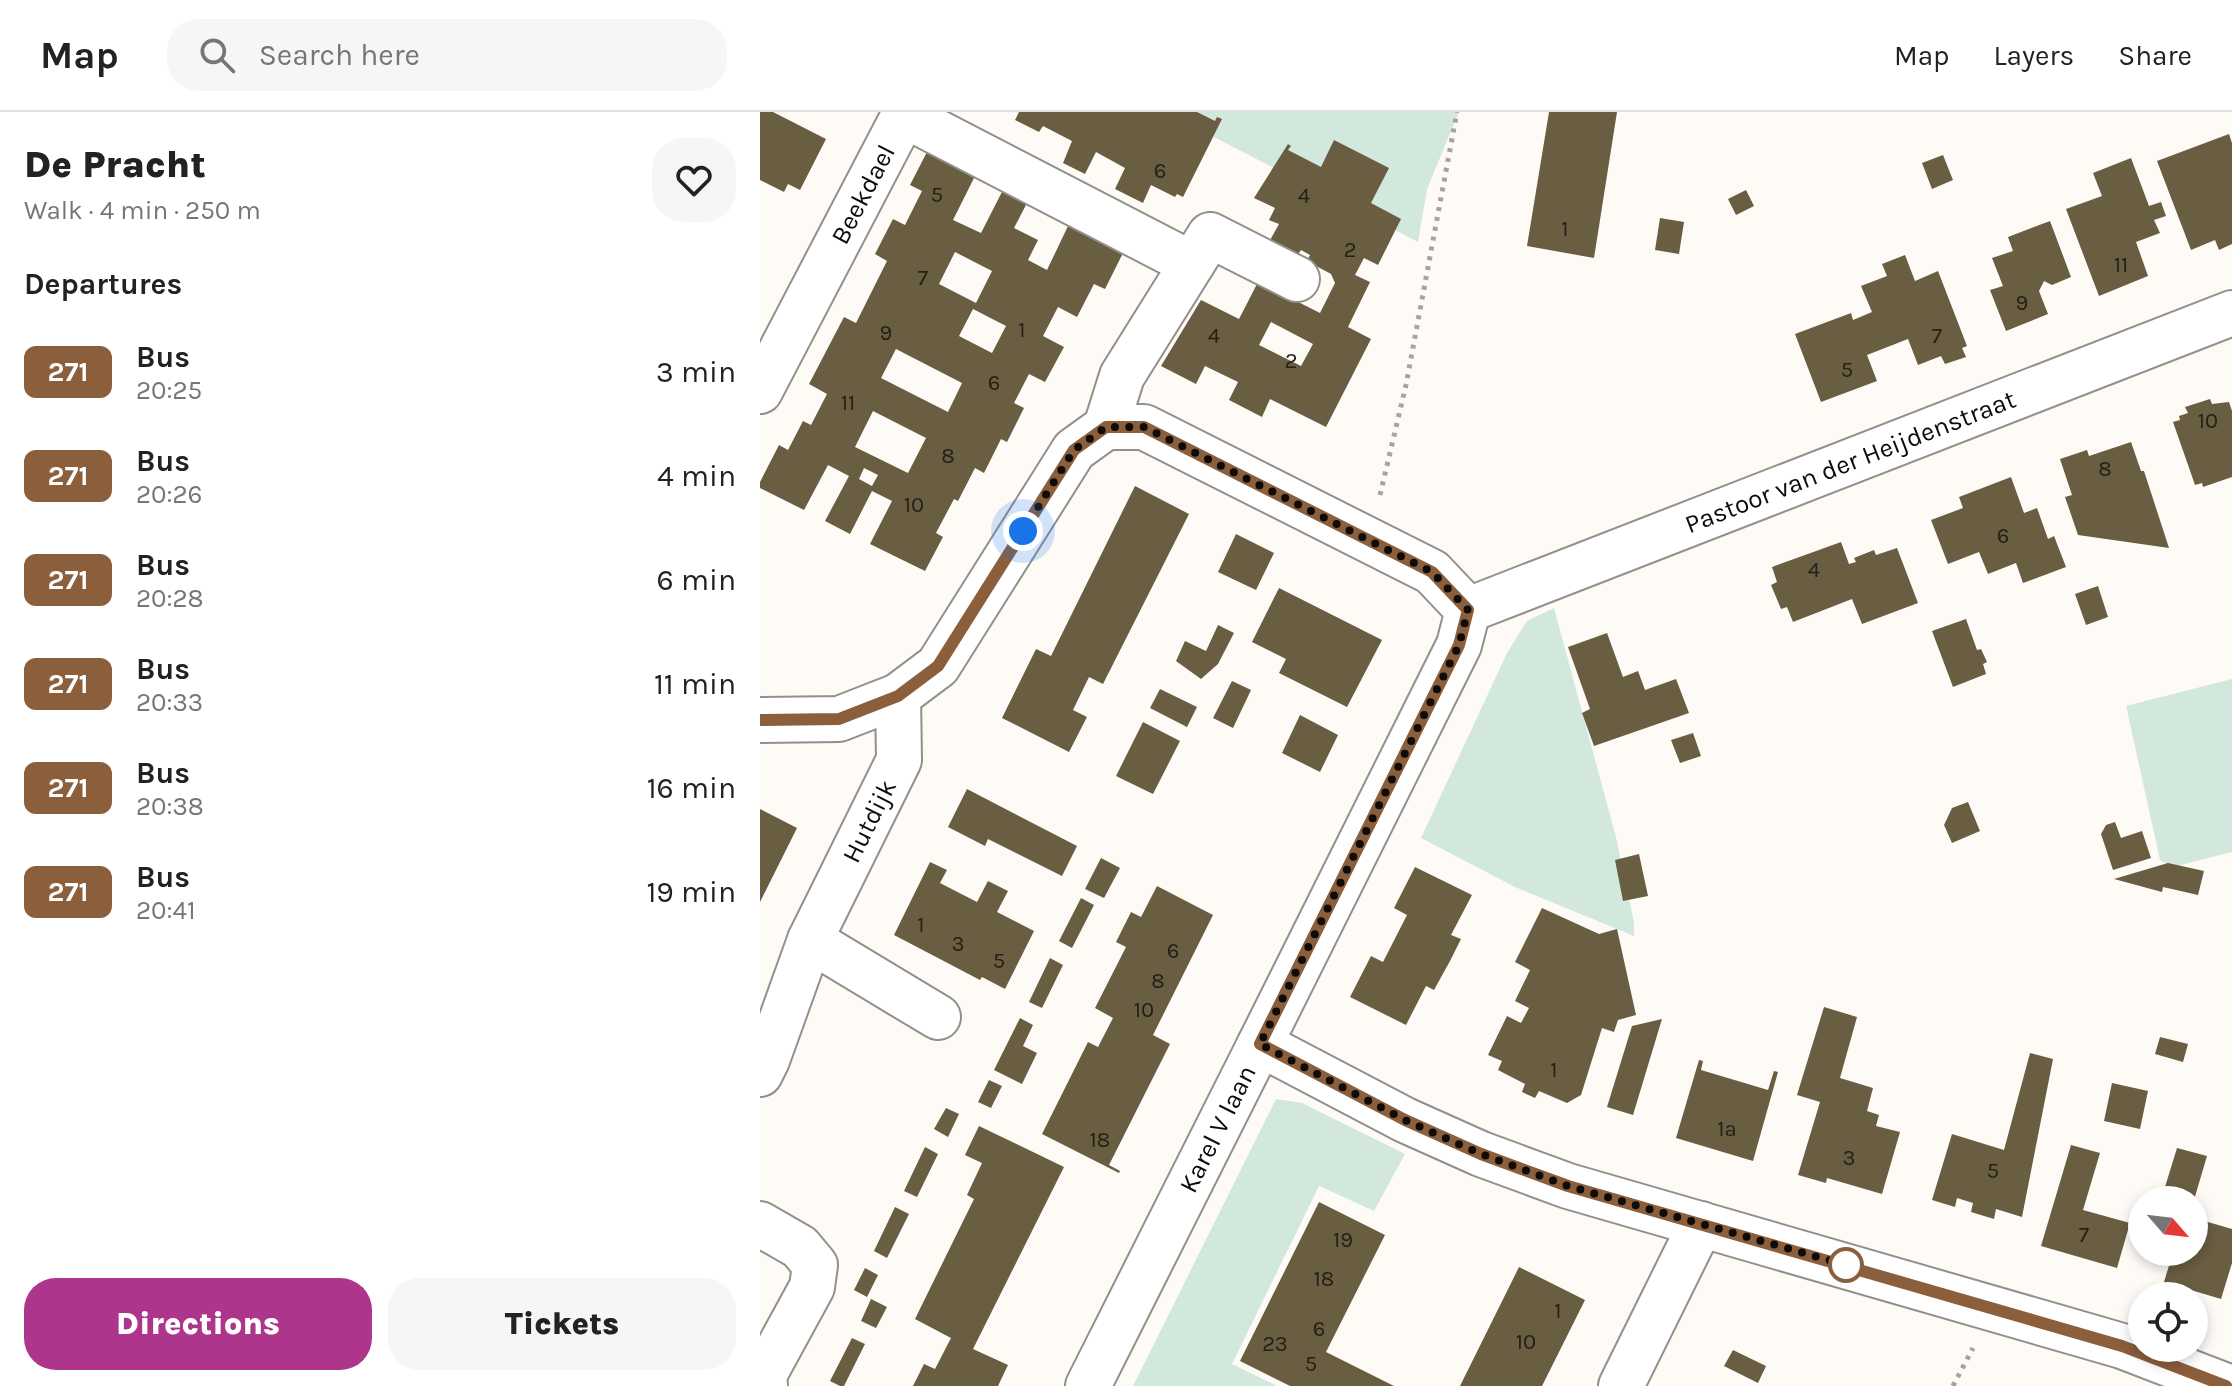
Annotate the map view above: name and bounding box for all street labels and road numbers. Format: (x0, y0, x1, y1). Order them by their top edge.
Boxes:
street label: Beekdael (824, 139, 901, 249)
street label: Pastoor van der Heijdenstraat (1680, 383, 2020, 540)
street label: Hutdijk (835, 774, 902, 868)
street label: Karel V laan (1172, 1060, 1262, 1198)

